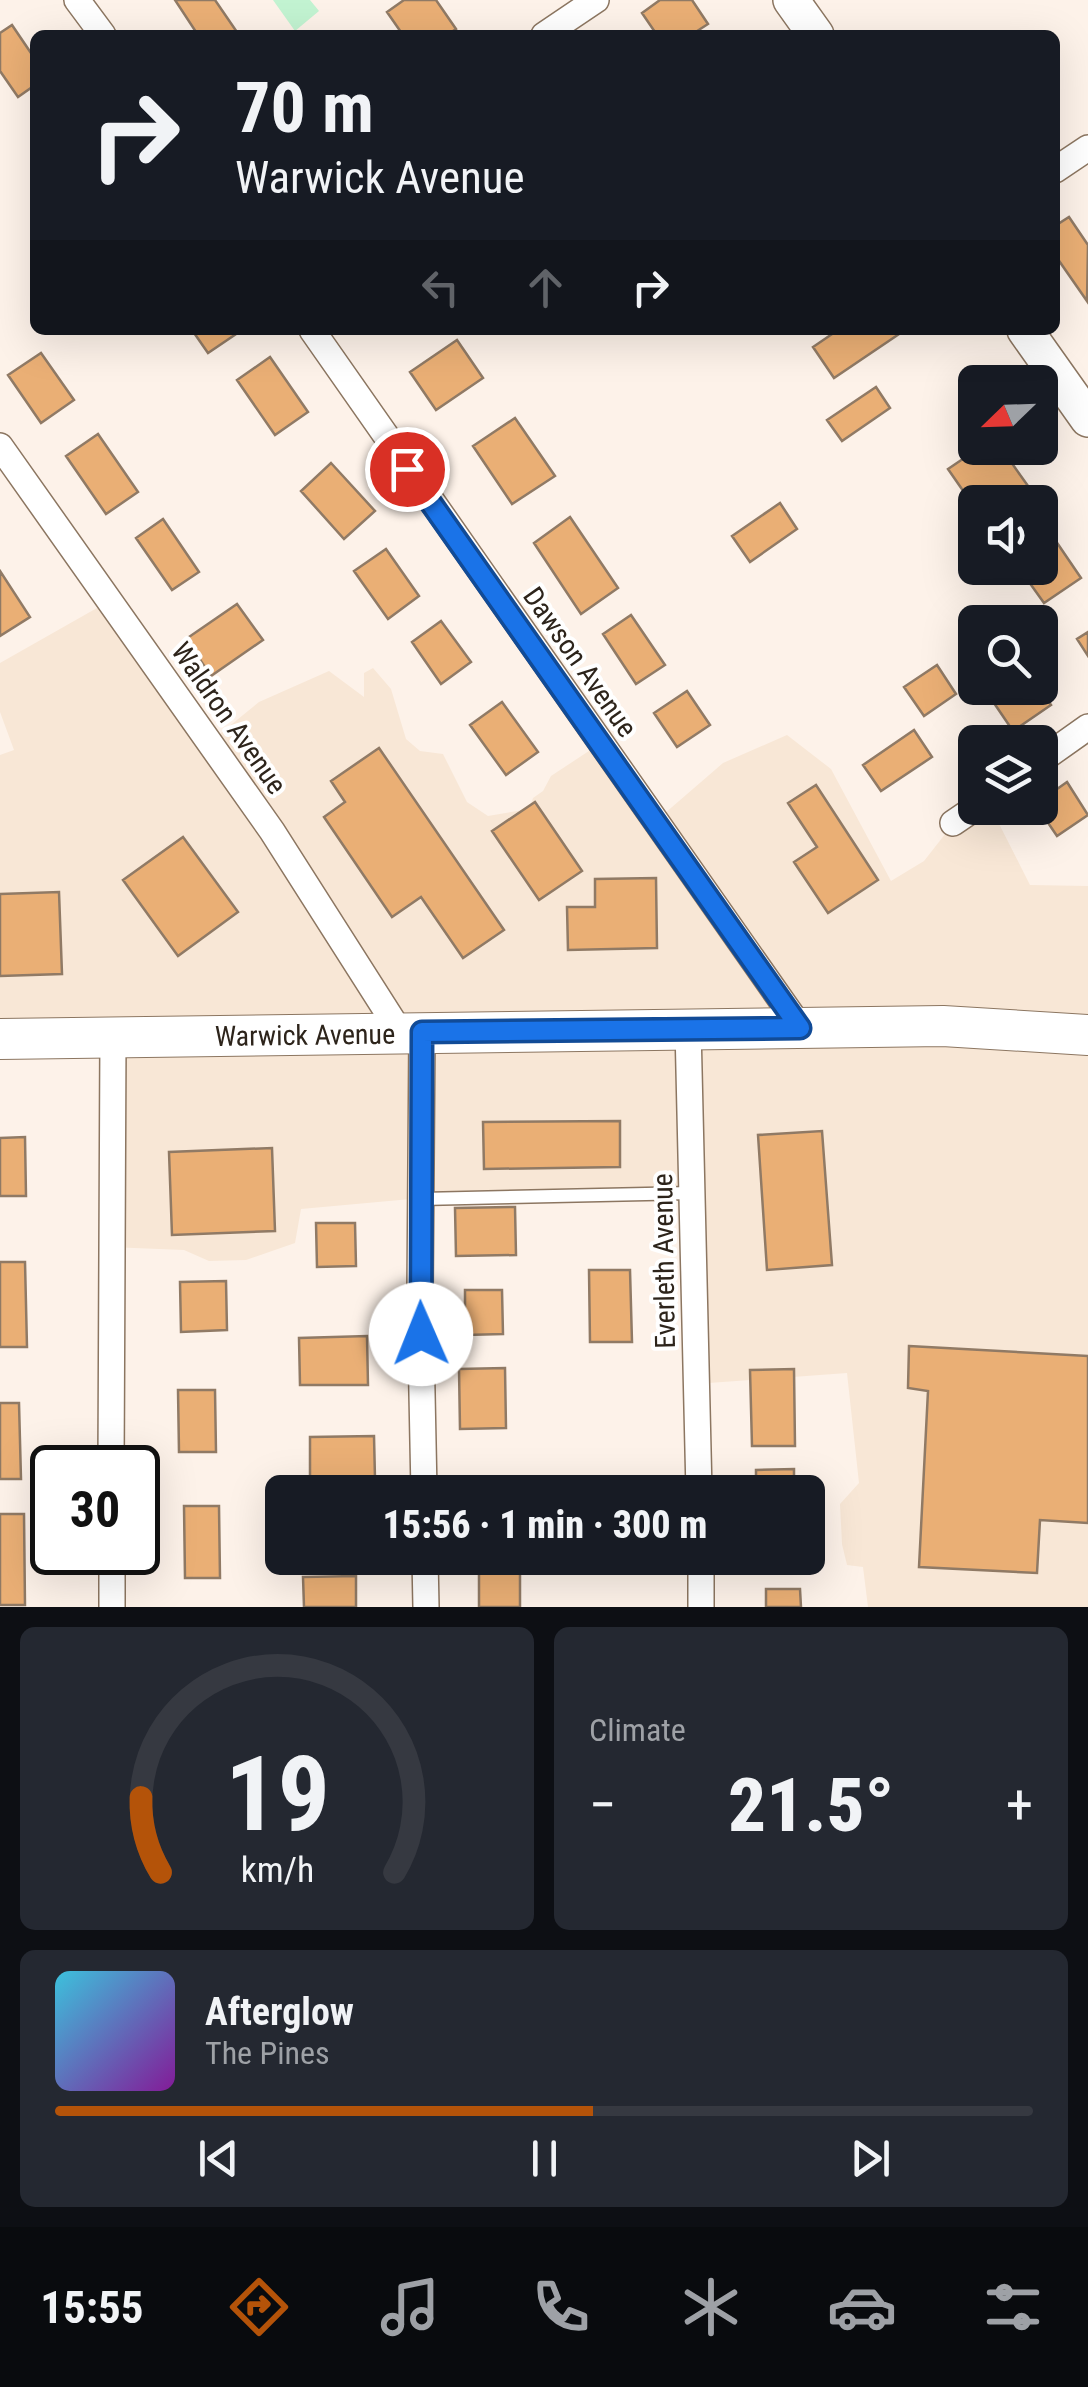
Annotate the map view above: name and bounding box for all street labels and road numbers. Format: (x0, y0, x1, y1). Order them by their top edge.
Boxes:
street label: Dawson Avenue (516, 581, 644, 743)
street label: Waldron Avenue (165, 636, 293, 800)
street label: Warwick Avenue (215, 1017, 395, 1053)
street label: Everleth Avenue (646, 1173, 682, 1349)

